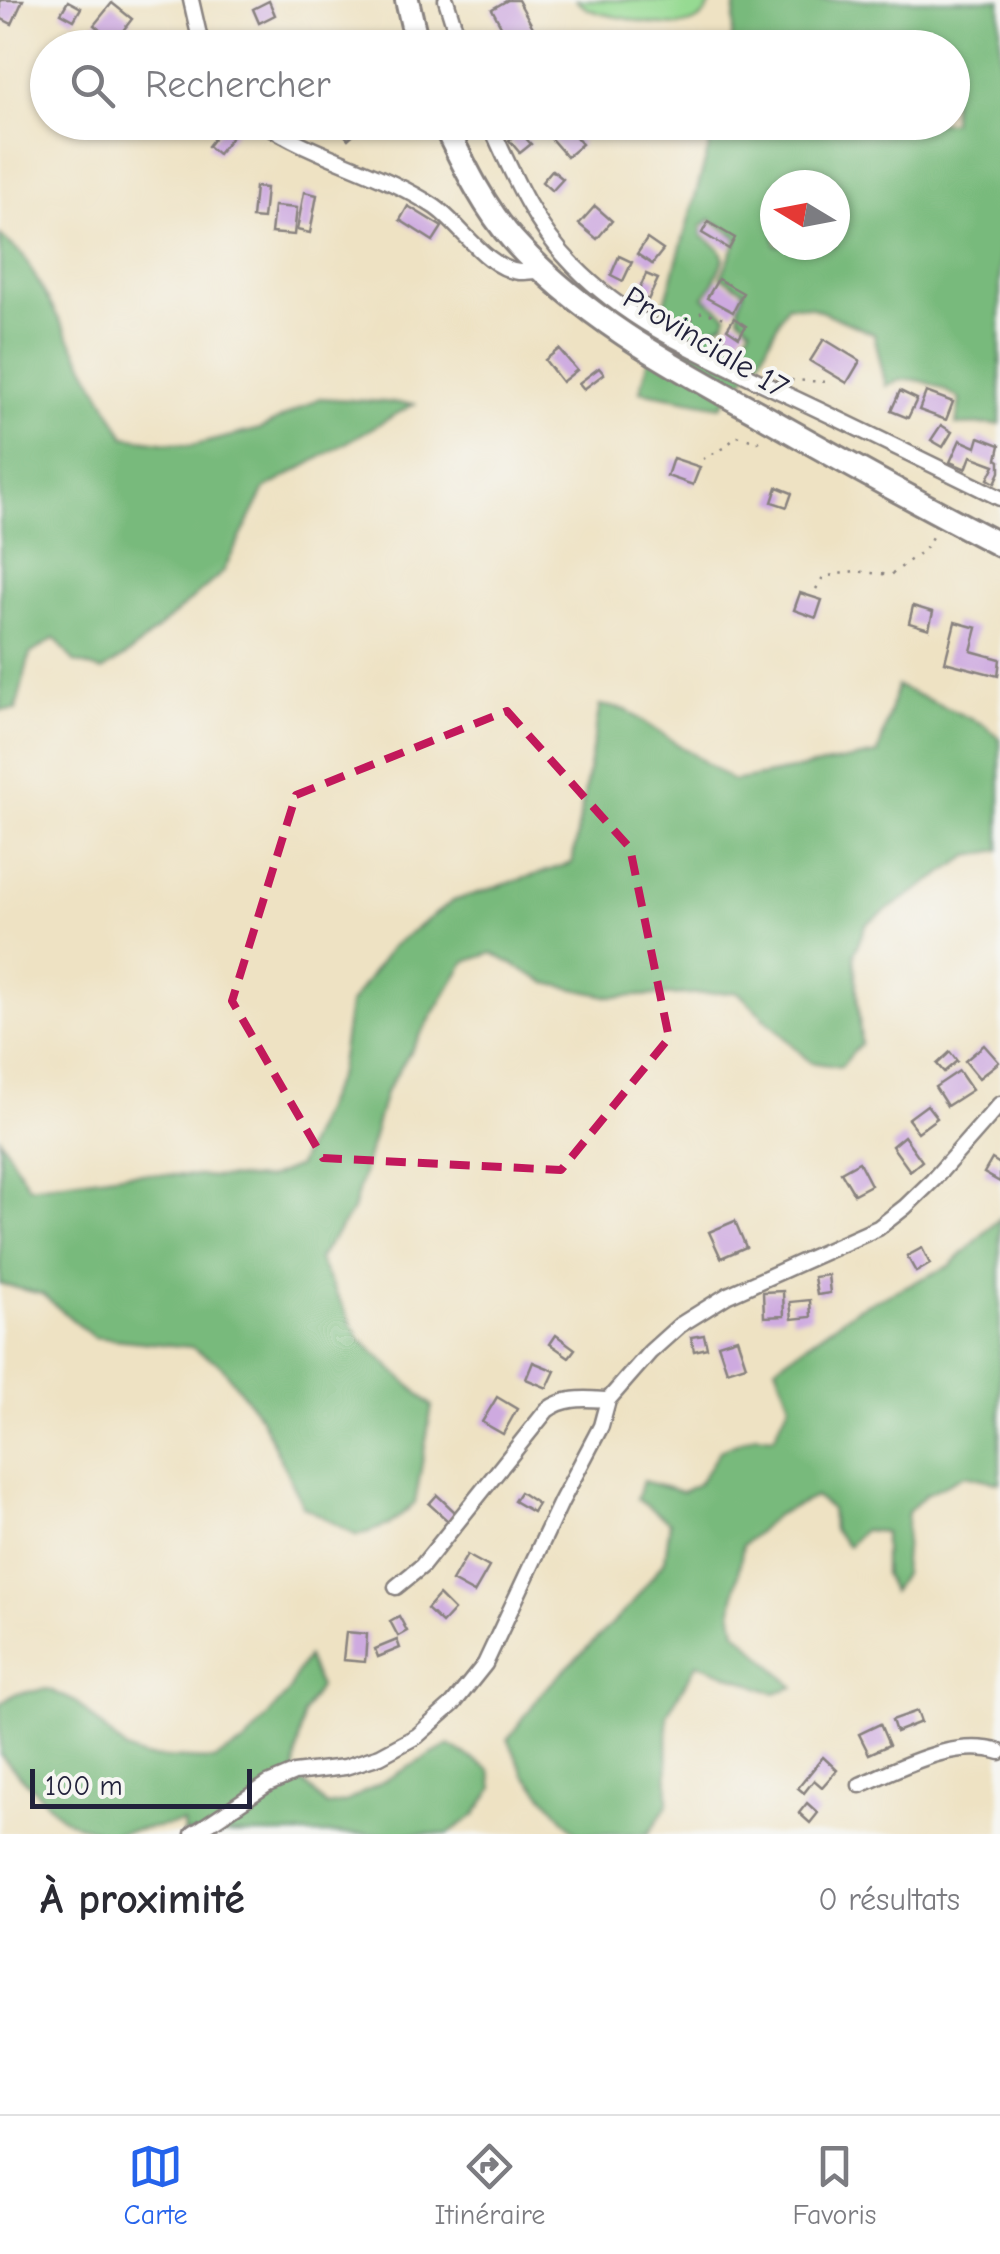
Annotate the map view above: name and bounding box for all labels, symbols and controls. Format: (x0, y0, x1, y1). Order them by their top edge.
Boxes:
search box (30, 30, 970, 140)
icon: search (65, 58, 120, 113)
text: Rechercher (145, 63, 331, 107)
north arrow (760, 170, 850, 260)
street label: Provinciale 17 (617, 279, 795, 406)
scale bar (30, 1764, 252, 1808)
text: 100 m (45, 1770, 123, 1802)
text: À proximité (40, 1875, 245, 1924)
text: 0 résultats (818, 1881, 960, 1918)
tab: Carte (124, 2139, 187, 2231)
tab: Itinéraire (435, 2139, 545, 2231)
tab: Favoris (792, 2139, 876, 2231)

